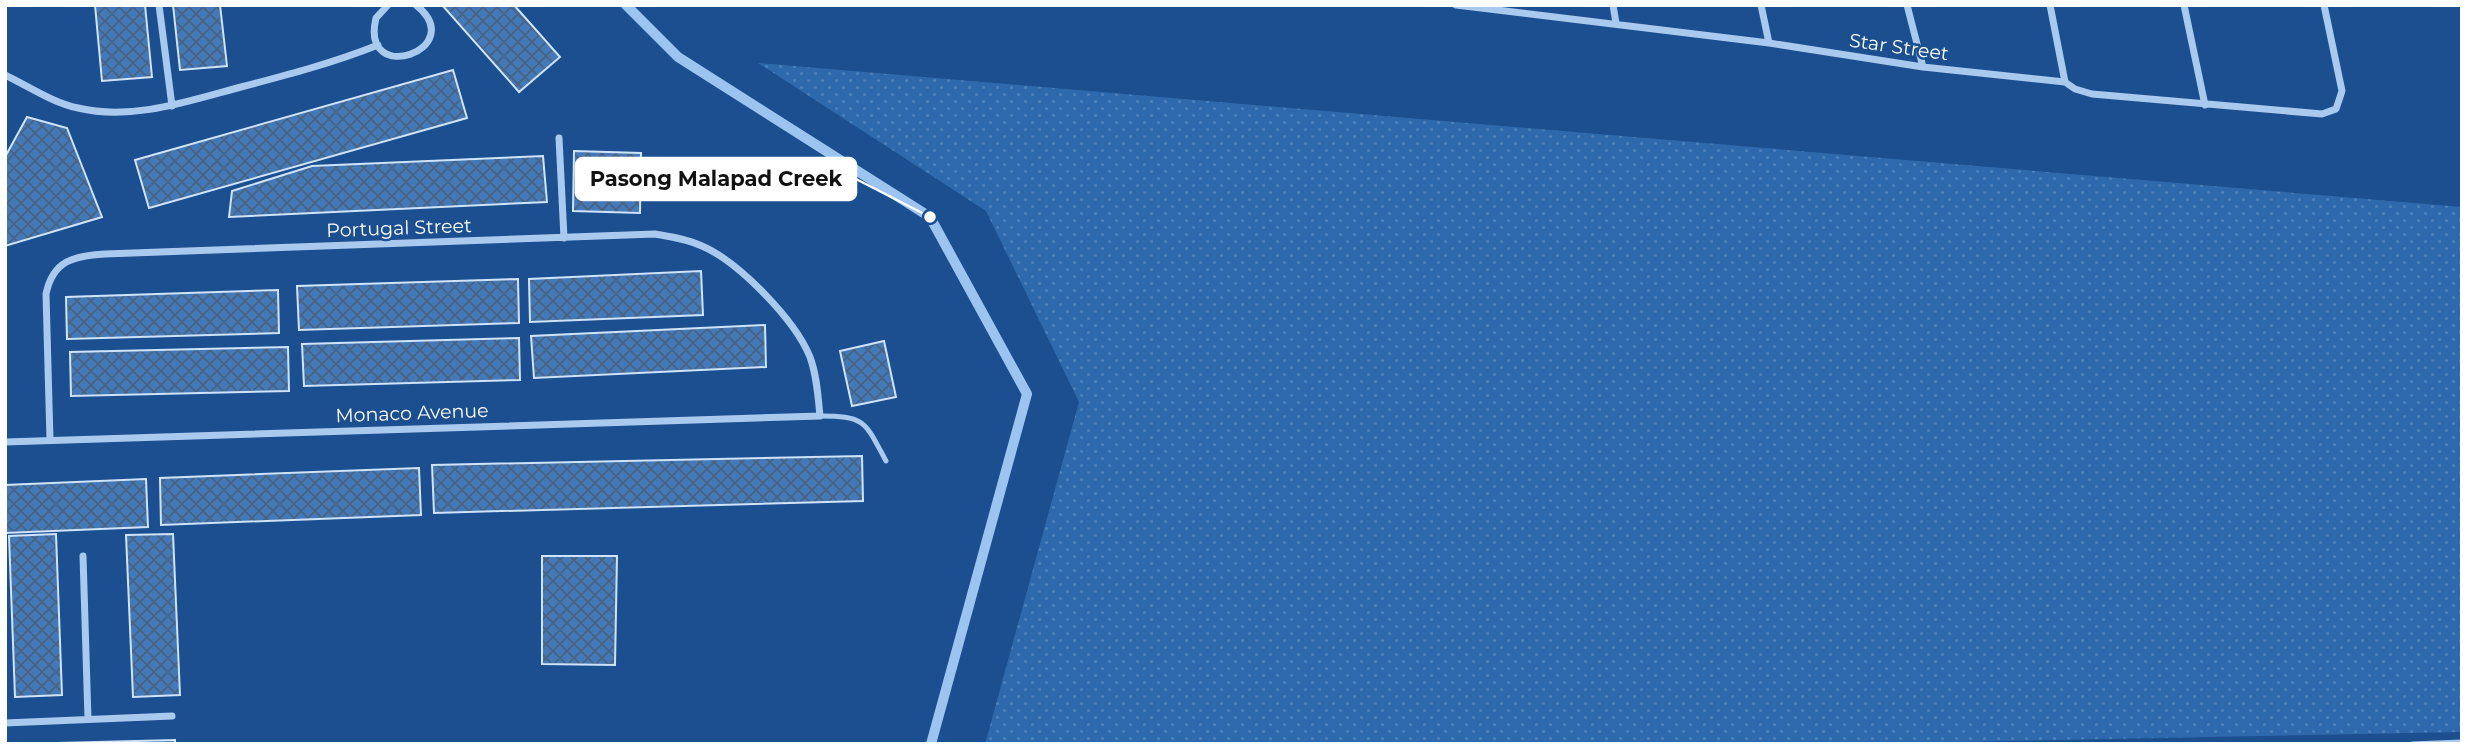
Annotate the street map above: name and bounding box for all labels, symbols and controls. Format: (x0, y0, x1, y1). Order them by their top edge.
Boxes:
street label: Star Street (1848, 29, 1951, 65)
callout: Pasong Malapad Creek (576, 158, 856, 200)
text: Pasong Malapad Creek (590, 166, 843, 191)
street label: Portugal Street (326, 214, 472, 242)
street label: Monaco Avenue (335, 399, 489, 427)

